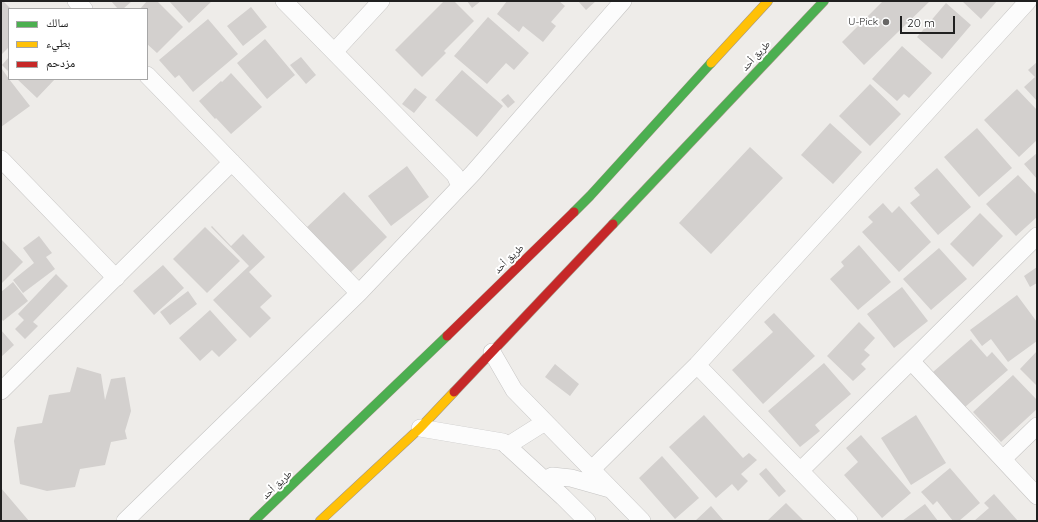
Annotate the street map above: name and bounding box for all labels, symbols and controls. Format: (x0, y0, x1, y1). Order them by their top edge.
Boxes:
legend (8, 8, 148, 80)
scale bar (902, 8, 957, 34)
text: سالك (46, 15, 68, 30)
text: 20 m (907, 15, 935, 30)
place label: U-Pick (848, 16, 878, 28)
marker: U-Pick (881, 17, 891, 27)
text: بطيء (46, 35, 70, 50)
street label: طريق أحد (739, 38, 773, 74)
text: مزدحم (46, 55, 75, 70)
street label: طريق أحد (492, 242, 526, 276)
street label: طريق أحد (259, 468, 295, 502)

